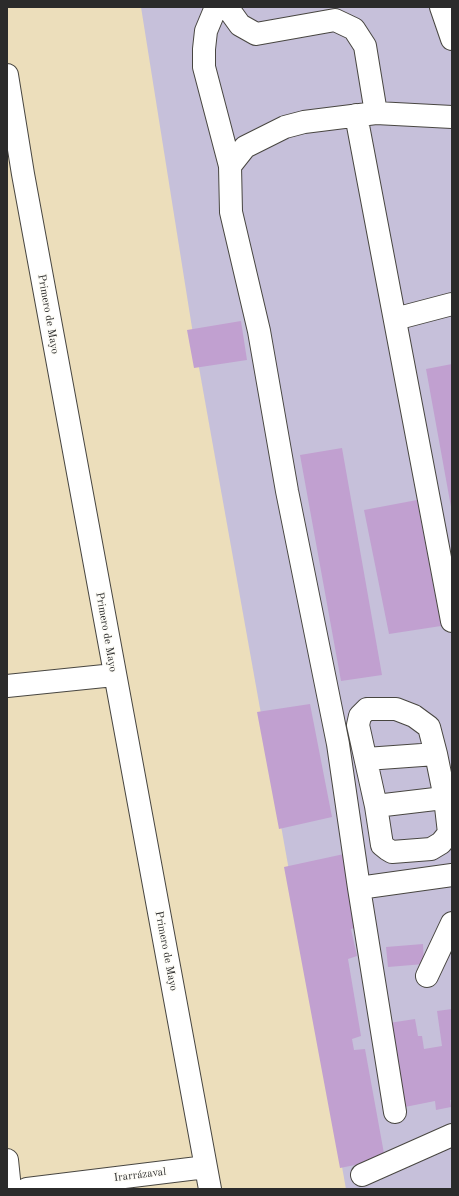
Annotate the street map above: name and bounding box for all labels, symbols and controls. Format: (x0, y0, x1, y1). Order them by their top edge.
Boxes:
street label: Primero de Mayo (34, 273, 62, 355)
street label: Primero de Mayo (92, 591, 120, 673)
street label: Primero de Mayo (152, 910, 180, 992)
street label: Irarrázaval (113, 1165, 167, 1185)

